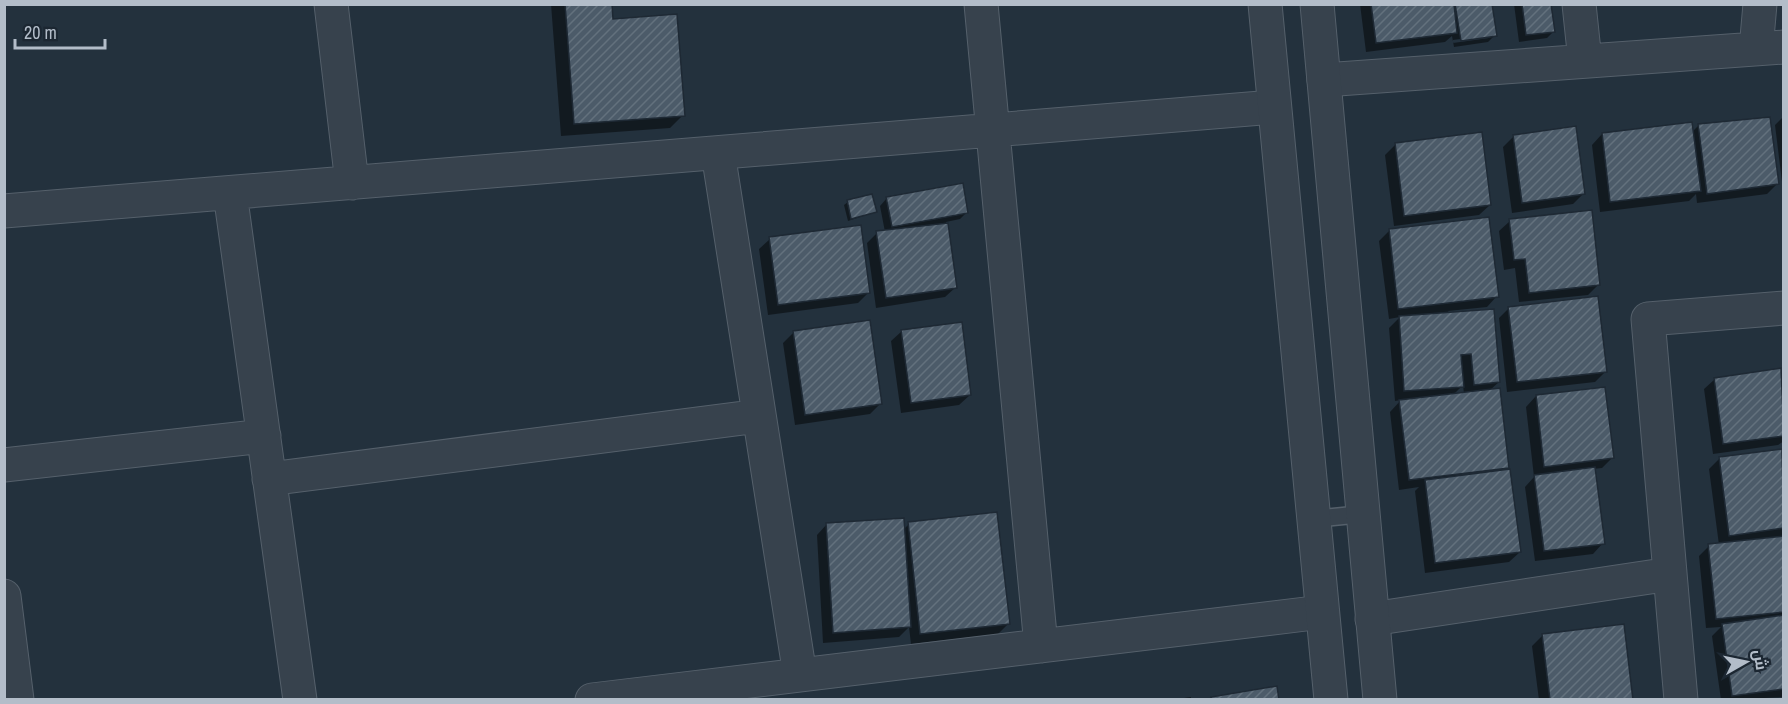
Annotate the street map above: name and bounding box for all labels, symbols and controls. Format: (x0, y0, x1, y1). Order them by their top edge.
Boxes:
scale bar (15, 12, 105, 50)
text: 20 m (24, 20, 57, 45)
north arrow (1716, 632, 1776, 692)
text: ش (1748, 648, 1773, 672)

